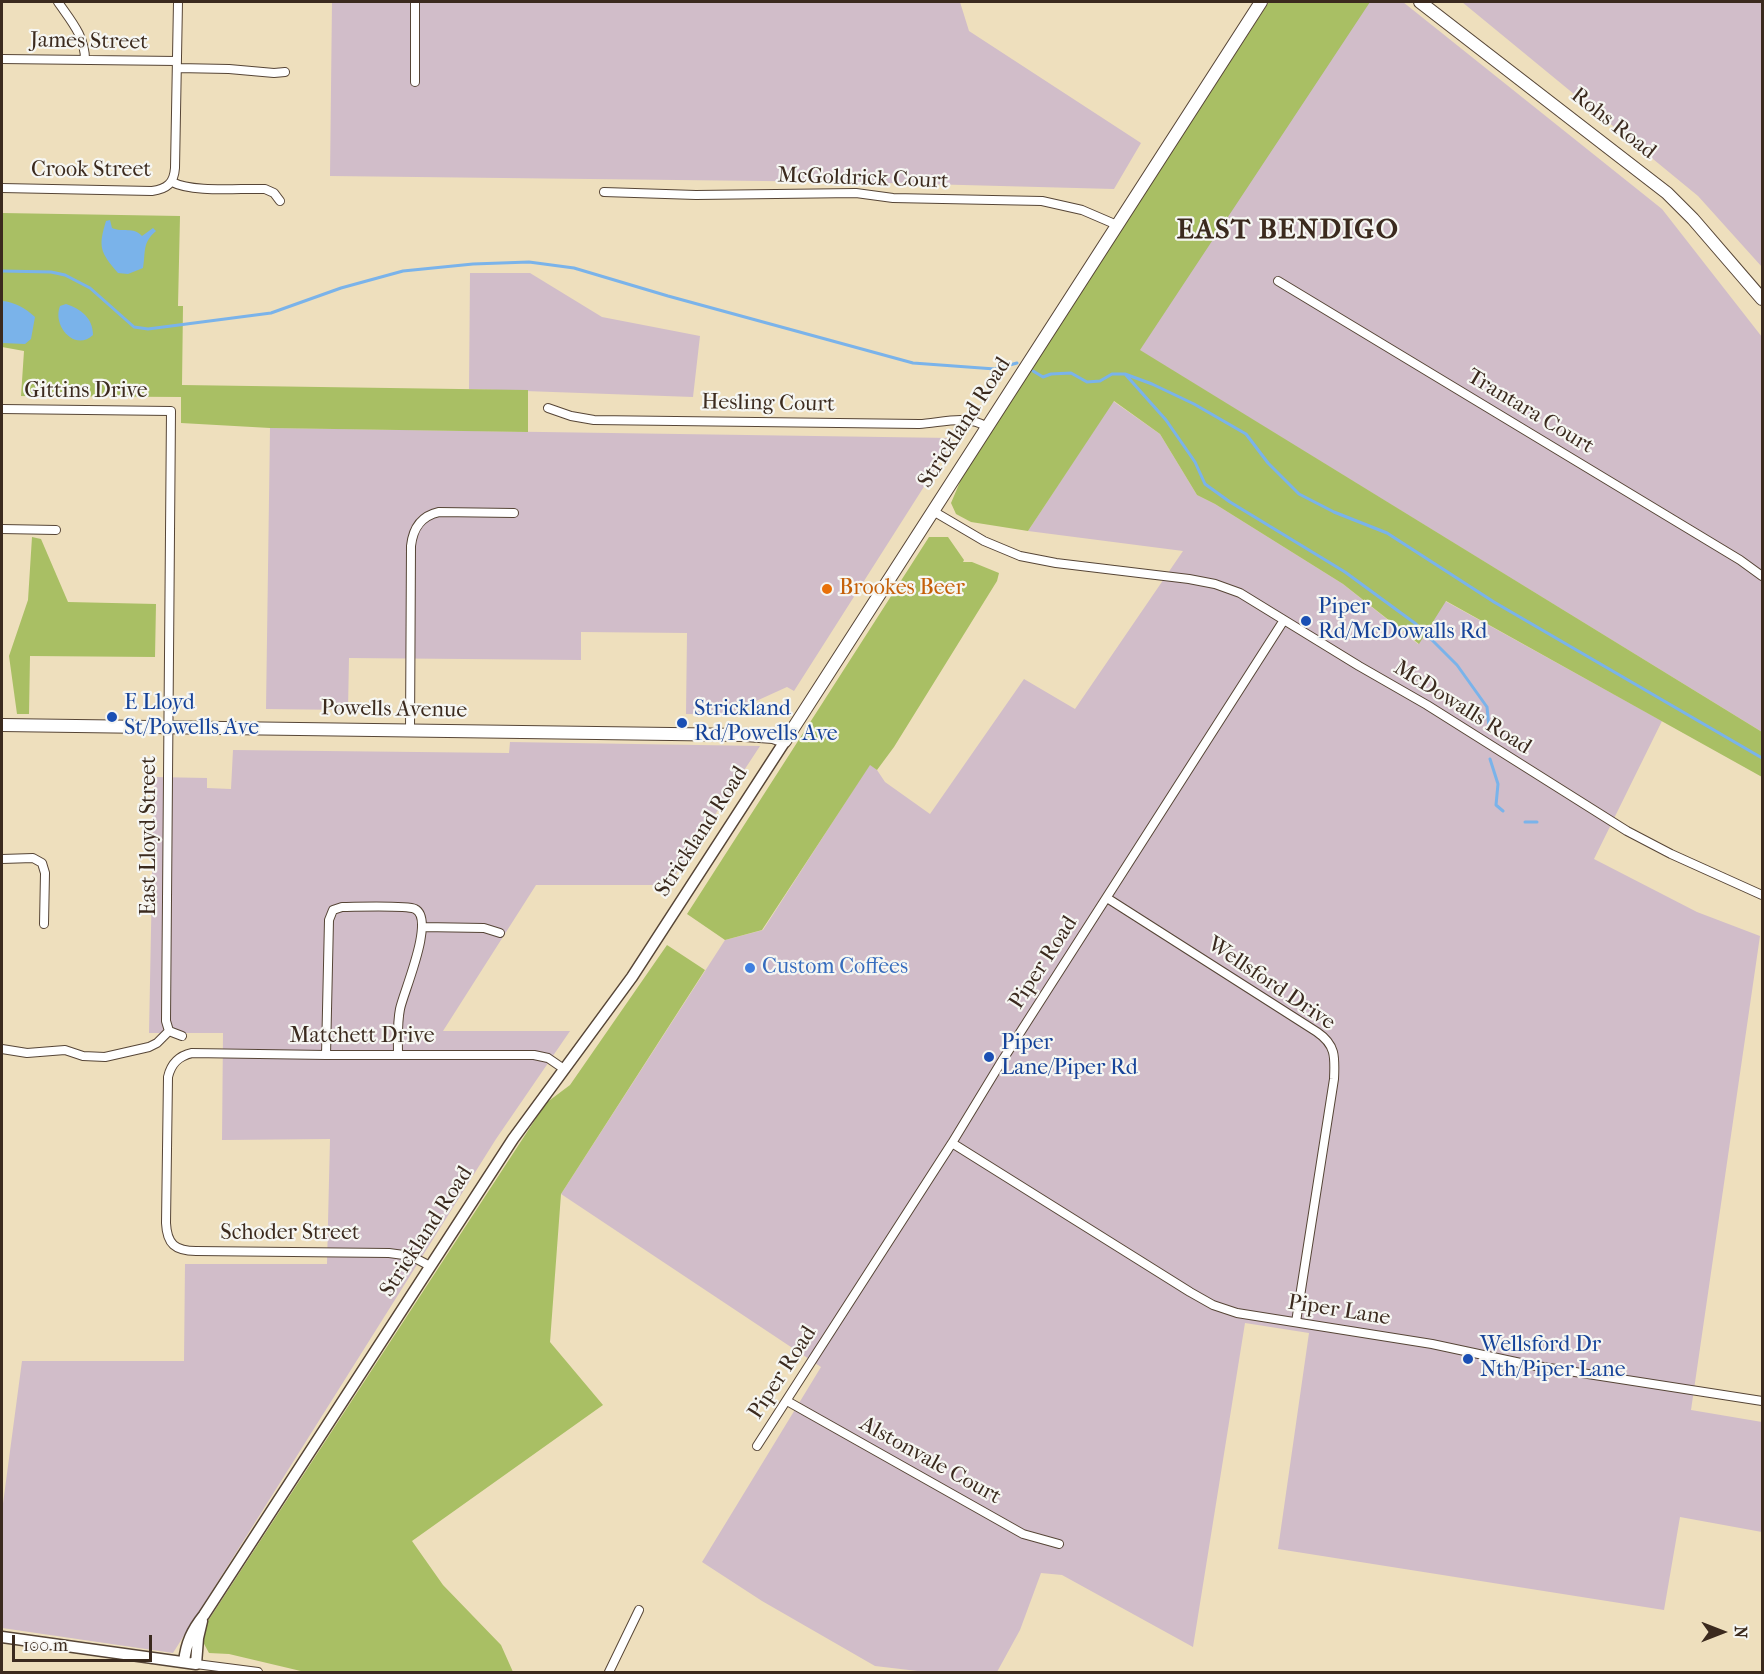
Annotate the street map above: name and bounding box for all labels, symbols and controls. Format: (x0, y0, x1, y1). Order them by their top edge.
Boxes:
street label: James Street (30, 28, 148, 56)
street label: Rohs Road (1565, 83, 1661, 165)
street label: Crook Street (31, 158, 151, 184)
street label: McGoldrick Court (777, 163, 949, 195)
district label: EAST BENDIGO (1177, 214, 1399, 248)
street label: Strickland Road (913, 353, 1017, 493)
street label: Trantara Court (1462, 364, 1598, 460)
street label: Gittins Drive (24, 379, 148, 405)
street label: Hesling Court (701, 390, 835, 418)
place label: Brookes Beer (839, 576, 965, 602)
marker: Brookes Beer (820, 582, 834, 596)
place label: Piper Rd/McDowalls Rd (1318, 595, 1487, 646)
marker: Piper Rd/McDowalls Rd (1299, 614, 1313, 628)
street label: McDowalls Road (1388, 655, 1536, 761)
place label: E Lloyd St/Powells Ave (124, 691, 259, 742)
street label: Powells Avenue (321, 696, 467, 724)
place label: Strickland Rd/Powells Ave (694, 697, 838, 748)
marker: E Lloyd St/Powells Ave (105, 710, 119, 724)
marker: Strickland Rd/Powells Ave (675, 716, 689, 730)
street label: East Lloyd Street (137, 756, 163, 916)
street label: Strickland Road (650, 762, 754, 902)
street label: Piper Road (1004, 912, 1084, 1014)
street label: Wellsford Drive (1202, 932, 1340, 1036)
place label: Custom Coffees (762, 955, 908, 981)
marker: Custom Coffees (743, 961, 757, 975)
street label: Matchett Drive (289, 1024, 435, 1050)
place label: Piper Lane/Piper Rd (1001, 1031, 1138, 1082)
marker: Piper Lane/Piper Rd (982, 1050, 996, 1064)
street label: Strickland Road (375, 1162, 479, 1302)
street label: Schoder Street (220, 1221, 360, 1247)
street label: Piper Lane (1286, 1290, 1392, 1332)
street label: Piper Road (743, 1322, 823, 1424)
place label: Wellsford Dr Nth/Piper Lane (1480, 1333, 1626, 1384)
marker: Wellsford Dr Nth/Piper Lane (1461, 1352, 1475, 1366)
street label: Alstonvale Court (855, 1411, 1005, 1511)
north arrow (1692, 1602, 1752, 1662)
scale bar (15, 1623, 154, 1661)
text: N (1731, 1626, 1750, 1638)
text: 100 m (23, 1635, 68, 1656)

